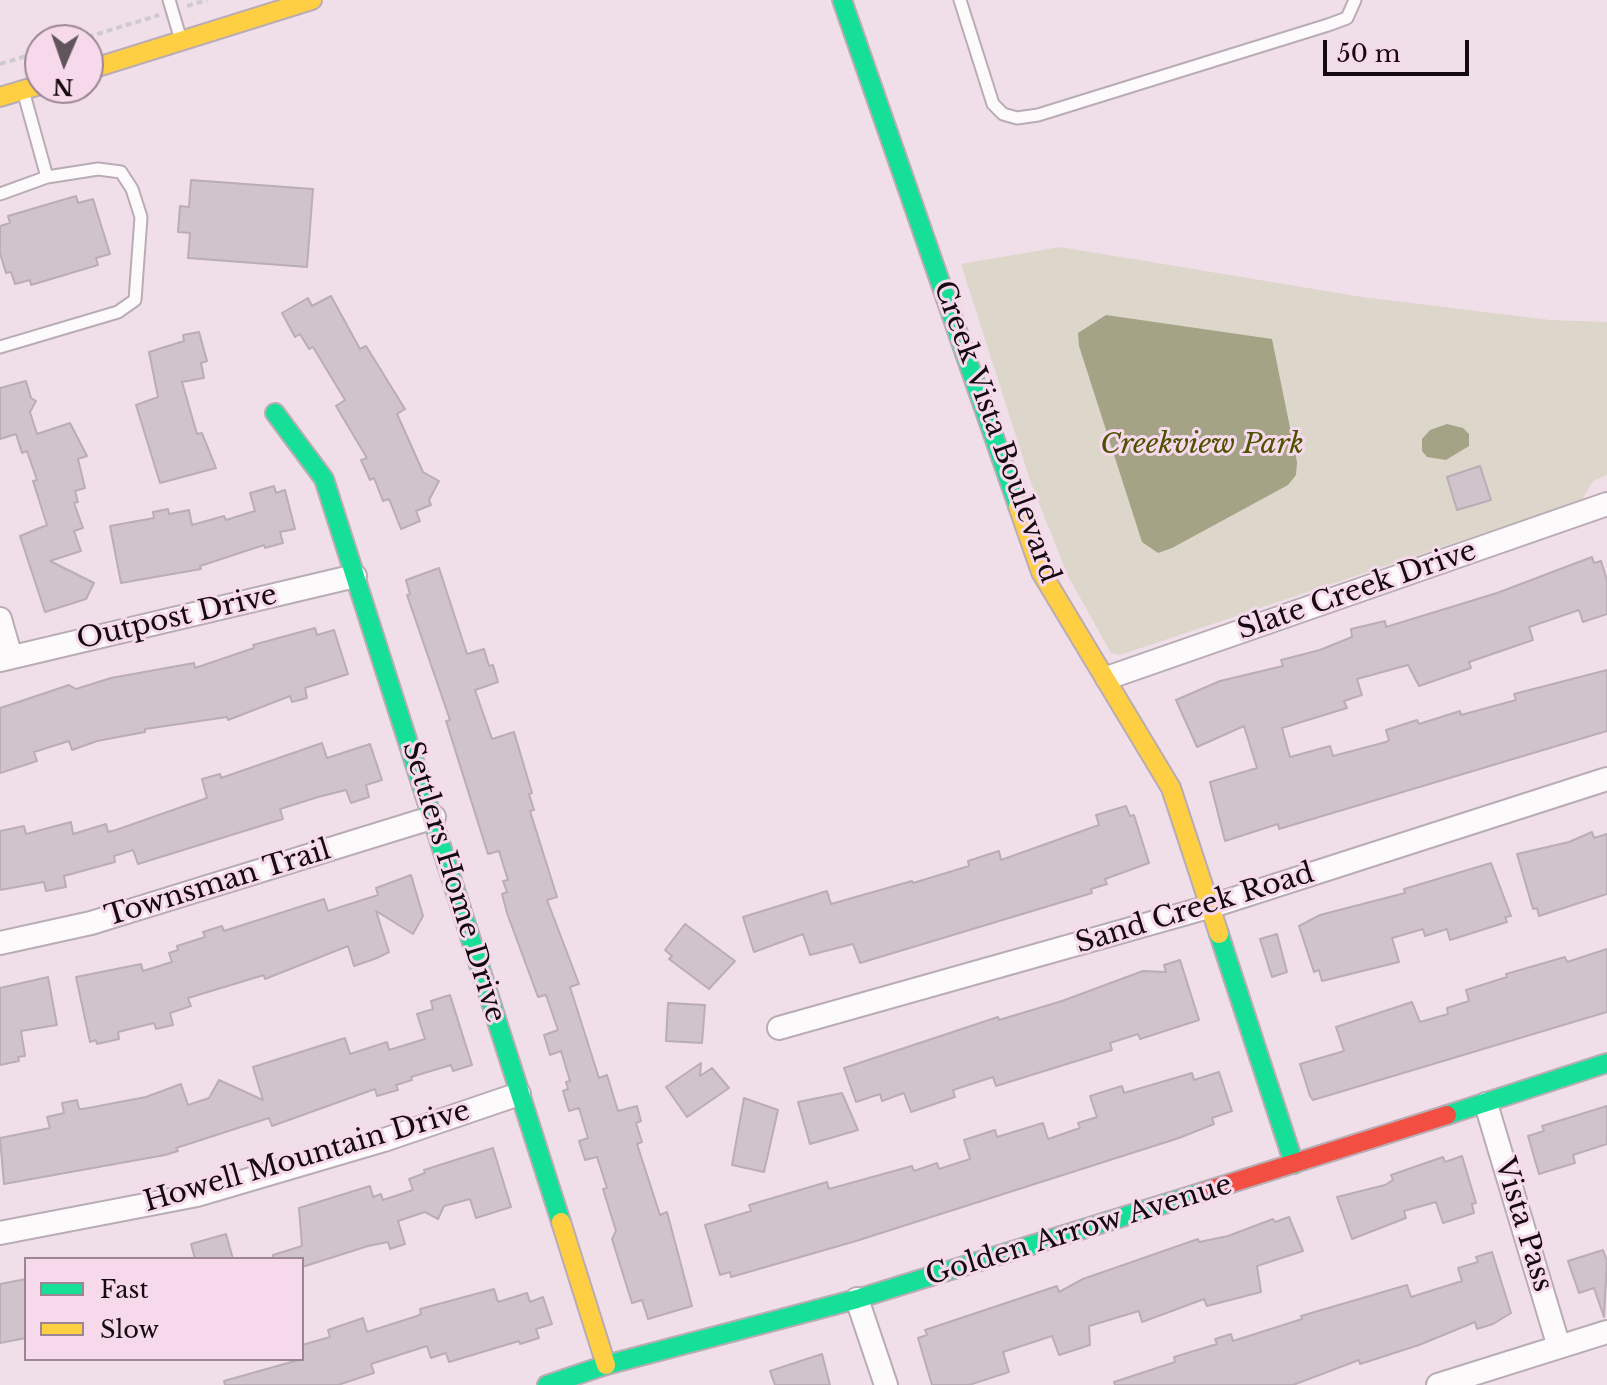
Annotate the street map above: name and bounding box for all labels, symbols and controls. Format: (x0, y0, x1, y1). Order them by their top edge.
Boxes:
north arrow (24, 24, 104, 104)
scale bar (1327, 24, 1473, 74)
text: 50 m (1337, 39, 1400, 68)
text: N (52, 73, 74, 100)
street label: Creek Vista Boulevard (926, 277, 1066, 587)
park label: Creekview Park (1100, 428, 1304, 462)
street label: Slate Creek Drive (1233, 534, 1481, 648)
street label: Outpost Drive (74, 579, 280, 657)
street label: Settlers Home Drive (394, 737, 512, 1027)
street label: Townsman Trail (101, 834, 335, 934)
street label: Sand Creek Road (1072, 857, 1318, 961)
street label: Howell Mountain Drive (140, 1094, 474, 1220)
street label: Vista Pass (1487, 1154, 1559, 1296)
street label: Golden Arrow Avenue (922, 1168, 1236, 1294)
legend (24, 1257, 304, 1361)
text: Fast (100, 1275, 148, 1304)
text: Slow (100, 1315, 159, 1344)

